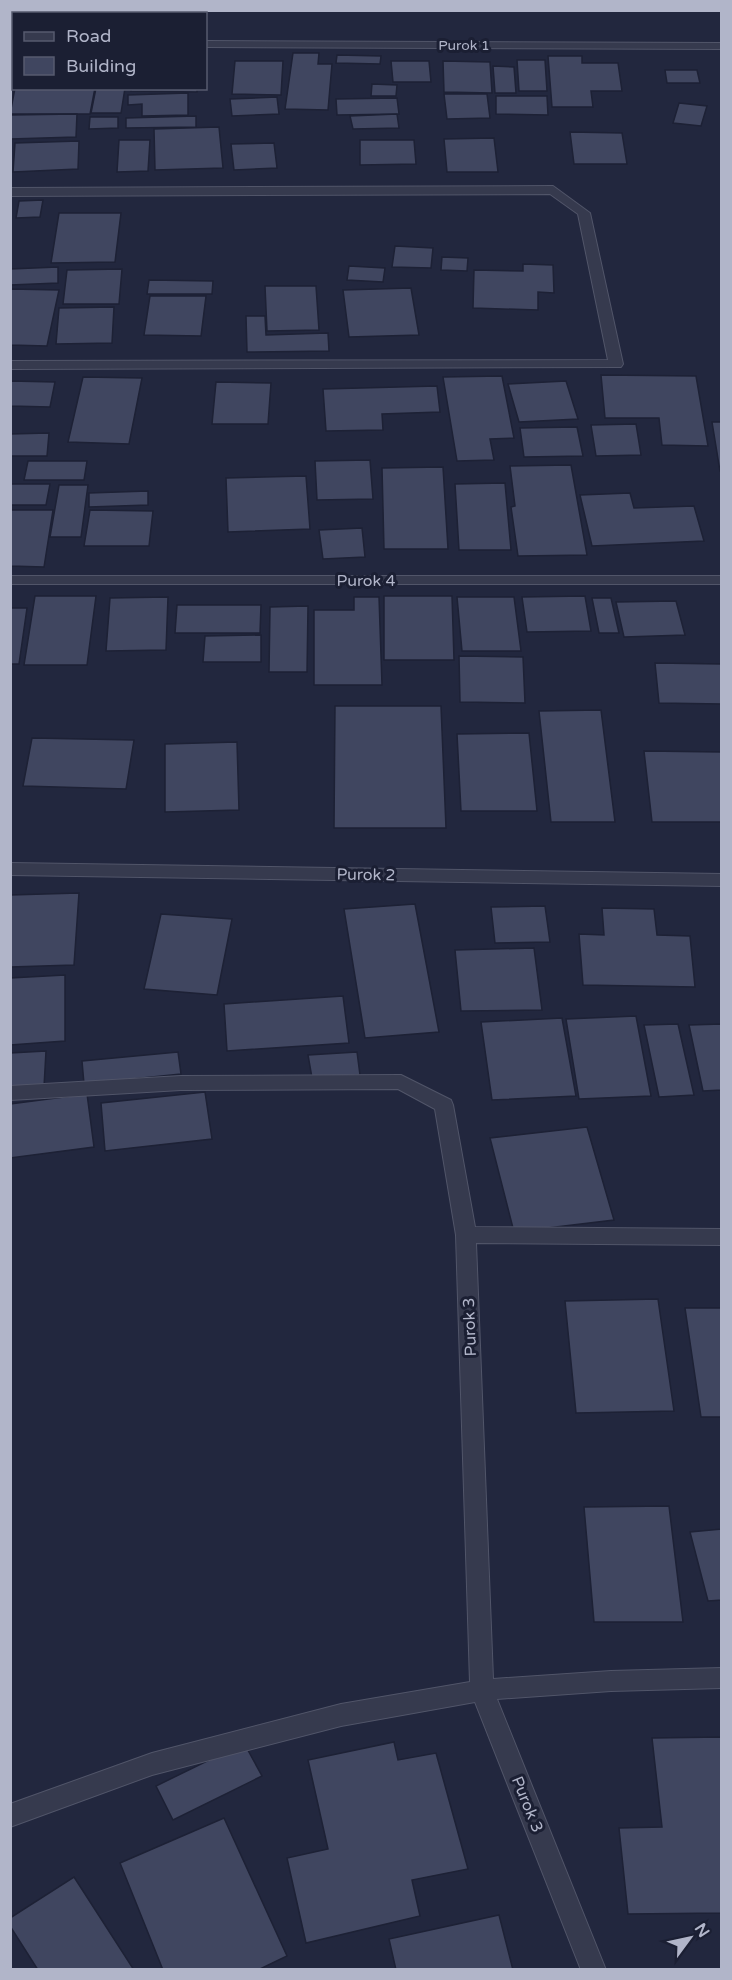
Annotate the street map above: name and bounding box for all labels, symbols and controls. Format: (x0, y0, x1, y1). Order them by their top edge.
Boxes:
legend (12, 12, 207, 90)
text: Road (66, 25, 111, 47)
street label: Purok 1 (438, 37, 490, 54)
text: Building (66, 55, 136, 77)
street label: Purok 4 (337, 571, 395, 591)
street label: Purok 2 (336, 864, 396, 886)
street label: Purok 3 (459, 1297, 481, 1357)
street label: Purok 3 (507, 1773, 547, 1835)
north arrow (660, 1908, 720, 1968)
text: N (690, 1920, 714, 1941)

